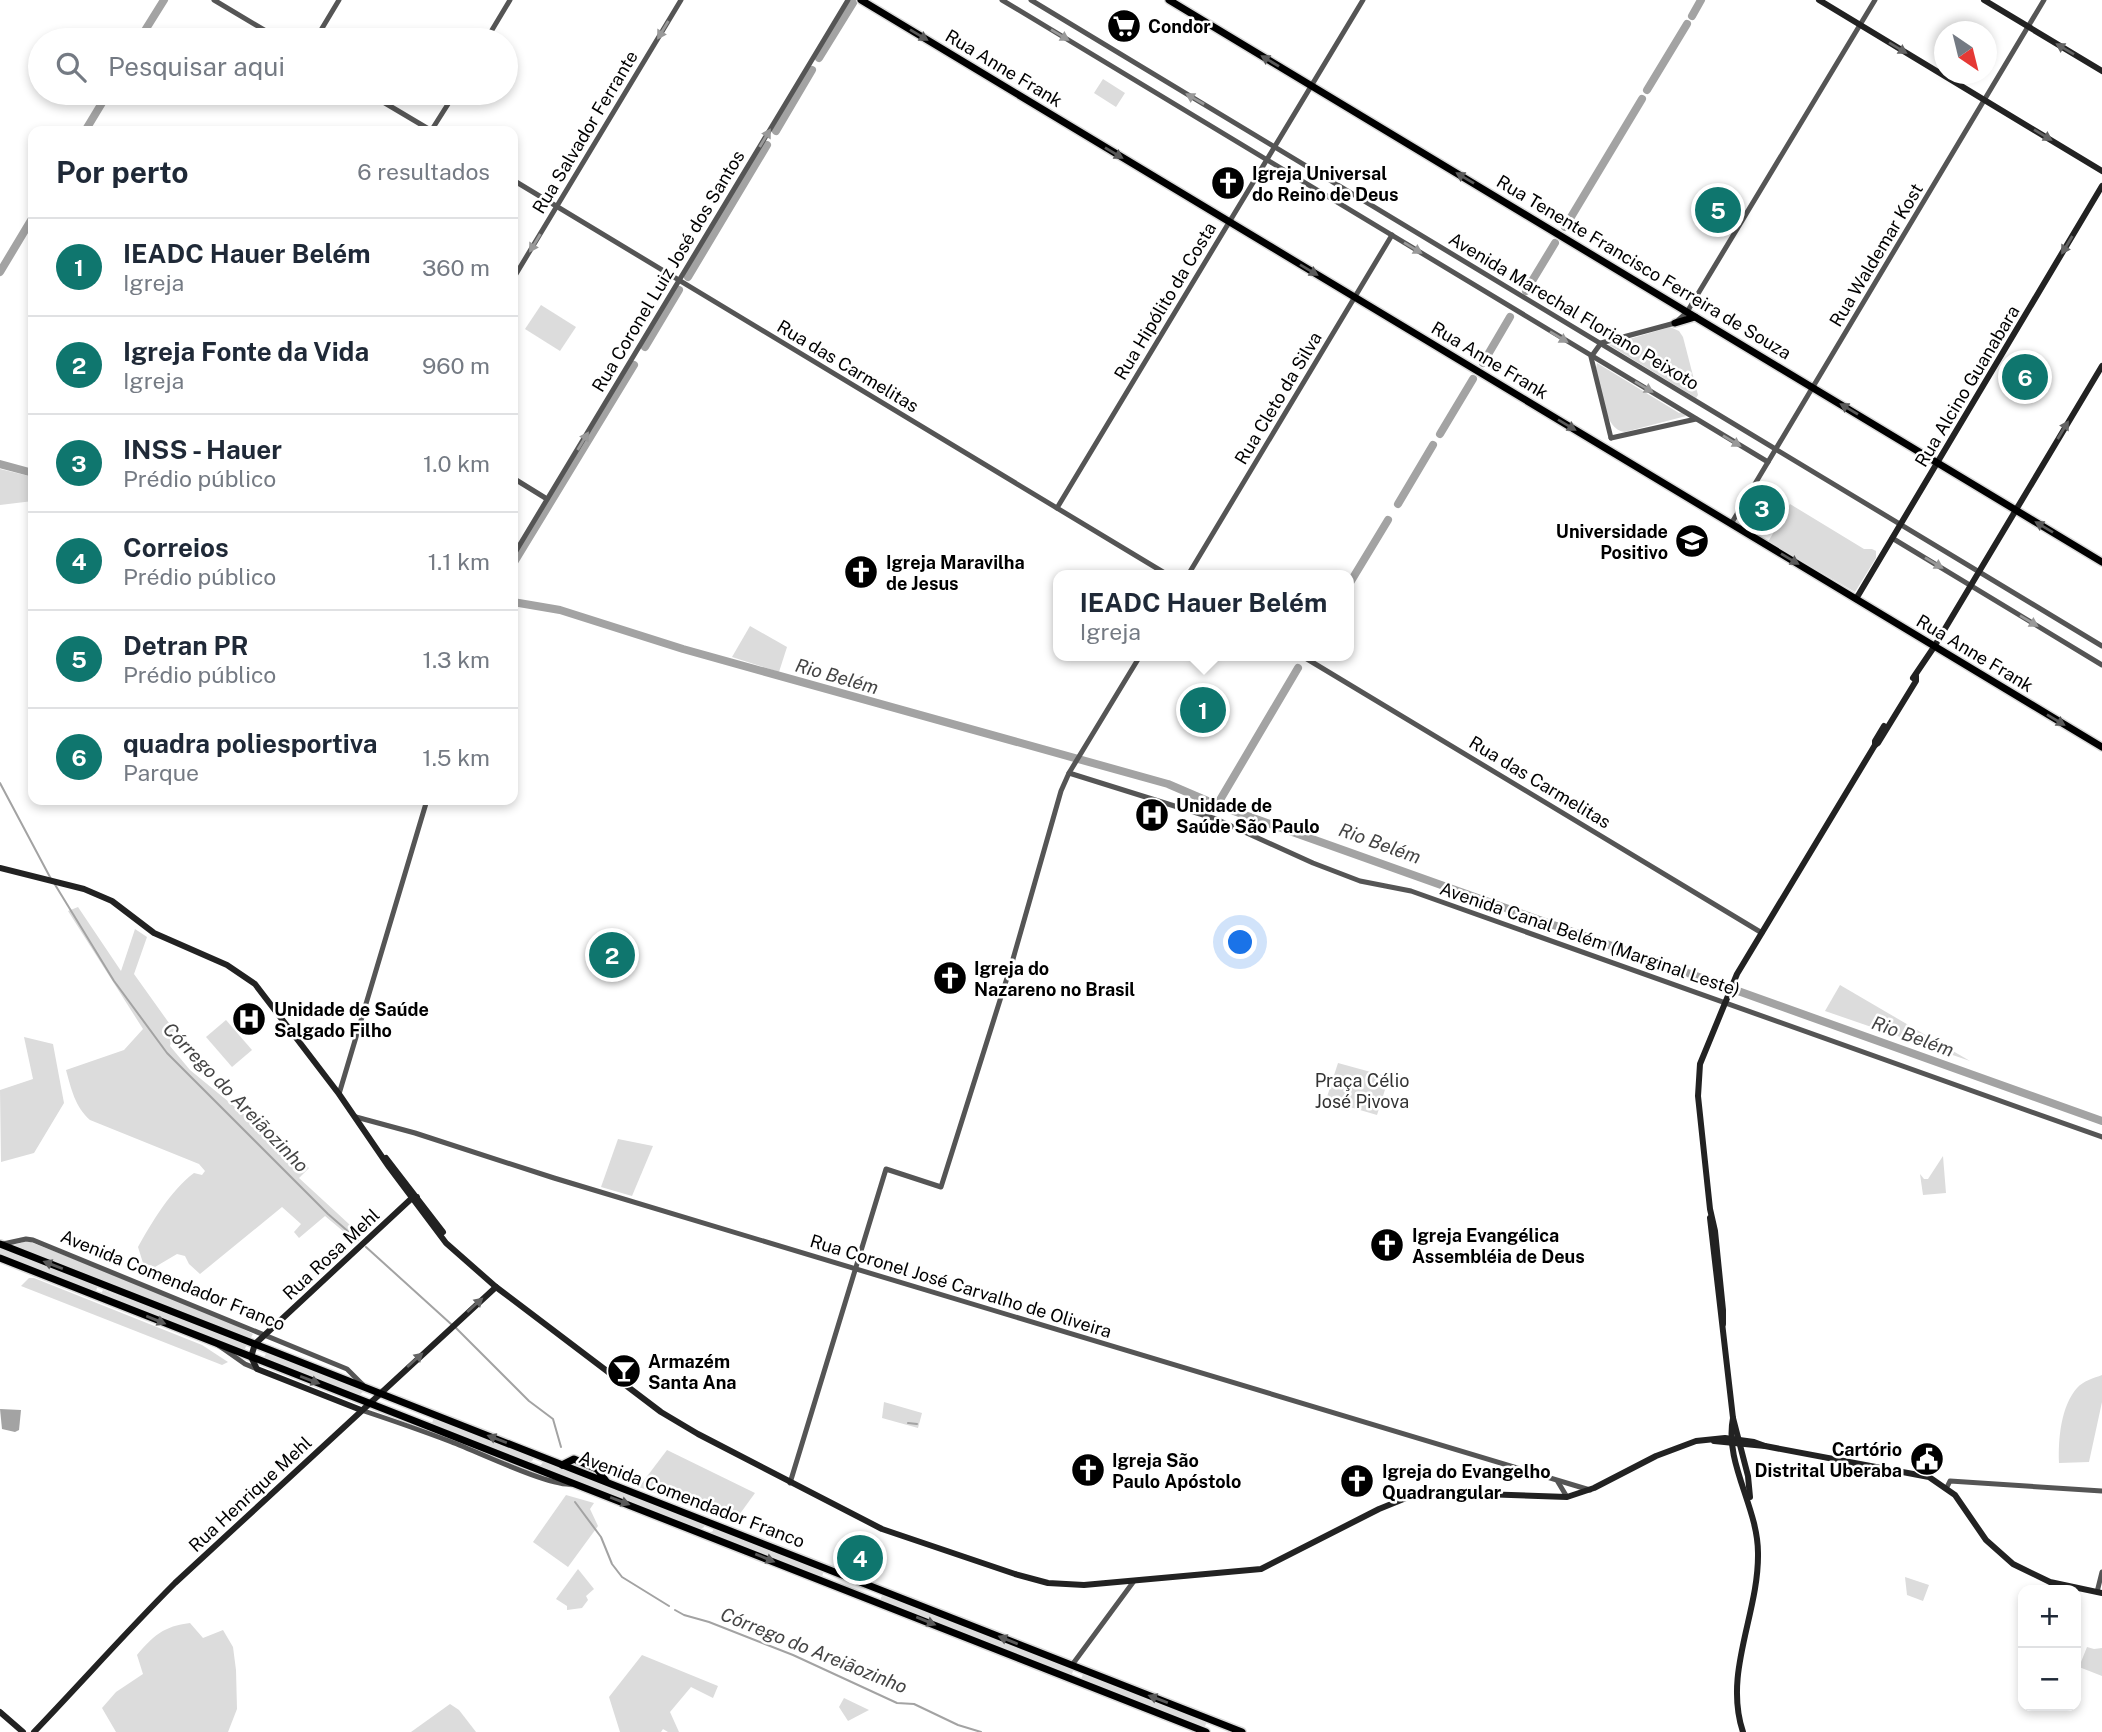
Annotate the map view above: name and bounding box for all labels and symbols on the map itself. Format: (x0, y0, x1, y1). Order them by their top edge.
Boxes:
supermarket icon: Condor (1105, 7, 1143, 45)
place label: Condor (1148, 16, 1211, 37)
one-way arrow (657, 20, 669, 39)
north arrow (1934, 21, 1997, 84)
street label: Rua Anne Frank (942, 25, 1066, 111)
one-way arrow (910, 29, 929, 42)
one-way arrow (1051, 29, 1070, 41)
one-way arrow (1889, 42, 1908, 54)
one-way arrow (2056, 42, 2075, 55)
street label: Rua Salvador Ferrante (528, 47, 642, 217)
one-way arrow (1261, 54, 1280, 67)
one-way arrow (1186, 92, 1205, 105)
one-way arrow (759, 129, 771, 148)
one-way arrow (2034, 129, 2053, 141)
street label: Rua Coronel Luiz José dos Santos (587, 146, 749, 396)
one-way arrow (1105, 146, 1124, 159)
place label: Igreja Universal do Reino de Deus (1252, 163, 1398, 205)
church icon: Igreja Universal do Reino de Deus (1209, 164, 1247, 202)
street label: Rua Tenente Francisco Ferreira de Souza (1493, 170, 1795, 364)
one-way arrow (1456, 172, 1475, 184)
street label: Rua Waldemar Kost (1825, 180, 1927, 330)
pin: 5 (1695, 184, 1741, 236)
street label: Rua Hipólito da Costa (1110, 218, 1220, 384)
street label: Avenida Marechal Floriano Peixoto (1445, 228, 1703, 394)
one-way arrow (528, 233, 541, 252)
one-way arrow (2061, 235, 2073, 254)
one-way arrow (1404, 241, 1423, 254)
one-way arrow (1300, 264, 1319, 276)
street label: Rua Alcino Guanabara (1910, 301, 2024, 471)
street label: Rua das Carmelitas (773, 315, 923, 417)
street label: Rua Anne Frank (1428, 317, 1552, 403)
street label: Rua Cleto da Silva (1230, 328, 1326, 468)
one-way arrow (1549, 331, 1568, 344)
pin: 6 (2002, 351, 2048, 403)
one-way arrow (1634, 381, 1653, 394)
one-way arrow (1839, 403, 1858, 416)
one-way arrow (1558, 419, 1577, 432)
one-way arrow (2057, 421, 2070, 440)
one-way arrow (576, 431, 589, 450)
one-way arrow (1722, 434, 1741, 447)
pin: 3 (1739, 482, 1785, 534)
one-way arrow (2034, 520, 2053, 533)
place label: Universidade Positivo (1556, 521, 1668, 563)
school or university icon: Universidade Positivo (1673, 522, 1711, 560)
place label: Igreja Maravilha de Jesus (886, 552, 1025, 594)
church icon: Igreja Maravilha de Jesus (842, 553, 880, 591)
one-way arrow (1780, 553, 1799, 566)
one-way arrow (1924, 557, 1943, 570)
street label: Rua Anne Frank (1913, 610, 2037, 696)
one-way arrow (2020, 615, 2039, 627)
water label: Rio Belém (793, 654, 881, 698)
pin: 1 (1180, 684, 1226, 736)
one-way arrow (2046, 713, 2065, 726)
street label: Rua das Carmelitas (1465, 731, 1615, 833)
place label: Unidade de Saúde São Paulo (1176, 795, 1320, 837)
hospital icon: Unidade de Saúde São Paulo (1133, 796, 1171, 834)
water label: Rio Belém (1336, 818, 1424, 868)
street label: Avenida Canal Belém (Marginal Leste) (1437, 878, 1743, 1000)
your location (1223, 925, 1257, 959)
pin: 2 (589, 929, 635, 981)
place label: Igreja do Nazareno no Brasil (974, 958, 1135, 1000)
church icon: Igreja do Nazareno no Brasil (931, 959, 969, 997)
place label: Unidade de Saúde Salgado Filho (274, 999, 429, 1041)
hospital icon: Unidade de Saúde Salgado Filho (230, 1000, 268, 1038)
water label: Rio Belém (1869, 1011, 1957, 1061)
water label: Córrego do Areiãozinho (159, 1018, 313, 1176)
park label: Praça Célio José Pivova (1315, 1070, 1409, 1112)
street label: Rua Rosa Mehl (278, 1204, 384, 1304)
street label: Avenida Comendador Franco (58, 1225, 288, 1335)
place label: Igreja Evangélica Assembléia de Deus (1412, 1225, 1585, 1267)
church icon: Igreja Evangélica Assembléia de Deus (1368, 1226, 1406, 1264)
street label: Rua Coronel José Carvalho de Oliveira (808, 1230, 1114, 1342)
one-way arrow (42, 1259, 63, 1270)
one-way arrow (466, 1298, 483, 1314)
one-way arrow (146, 1315, 167, 1326)
place label: Armazém Santa Ana (648, 1351, 737, 1393)
bar icon: Armazém Santa Ana (605, 1352, 643, 1390)
one-way arrow (406, 1353, 423, 1369)
one-way arrow (299, 1375, 320, 1386)
street label: Rua Henrique Mehl (184, 1432, 316, 1556)
one-way arrow (486, 1433, 507, 1444)
place label: Cartório Distrital Uberaba (1755, 1439, 1902, 1481)
public building icon: Cartório Distrital Uberaba (1908, 1440, 1946, 1478)
street label: Avenida Comendador Franco (576, 1446, 808, 1552)
place label: Igreja São Paulo Apóstolo (1112, 1450, 1241, 1492)
church icon: Igreja São Paulo Apóstolo (1069, 1451, 1107, 1489)
place label: Igreja do Evangelho Quadrangular (1382, 1461, 1551, 1503)
church icon: Igreja do Evangelho Quadrangular (1338, 1462, 1376, 1500)
one-way arrow (609, 1495, 630, 1506)
pin: 4 (837, 1532, 883, 1584)
one-way arrow (754, 1552, 775, 1563)
water label: Córrego do Areiãozinho (717, 1602, 911, 1698)
one-way arrow (916, 1616, 937, 1627)
one-way arrow (998, 1634, 1019, 1645)
one-way arrow (1147, 1693, 1168, 1704)

